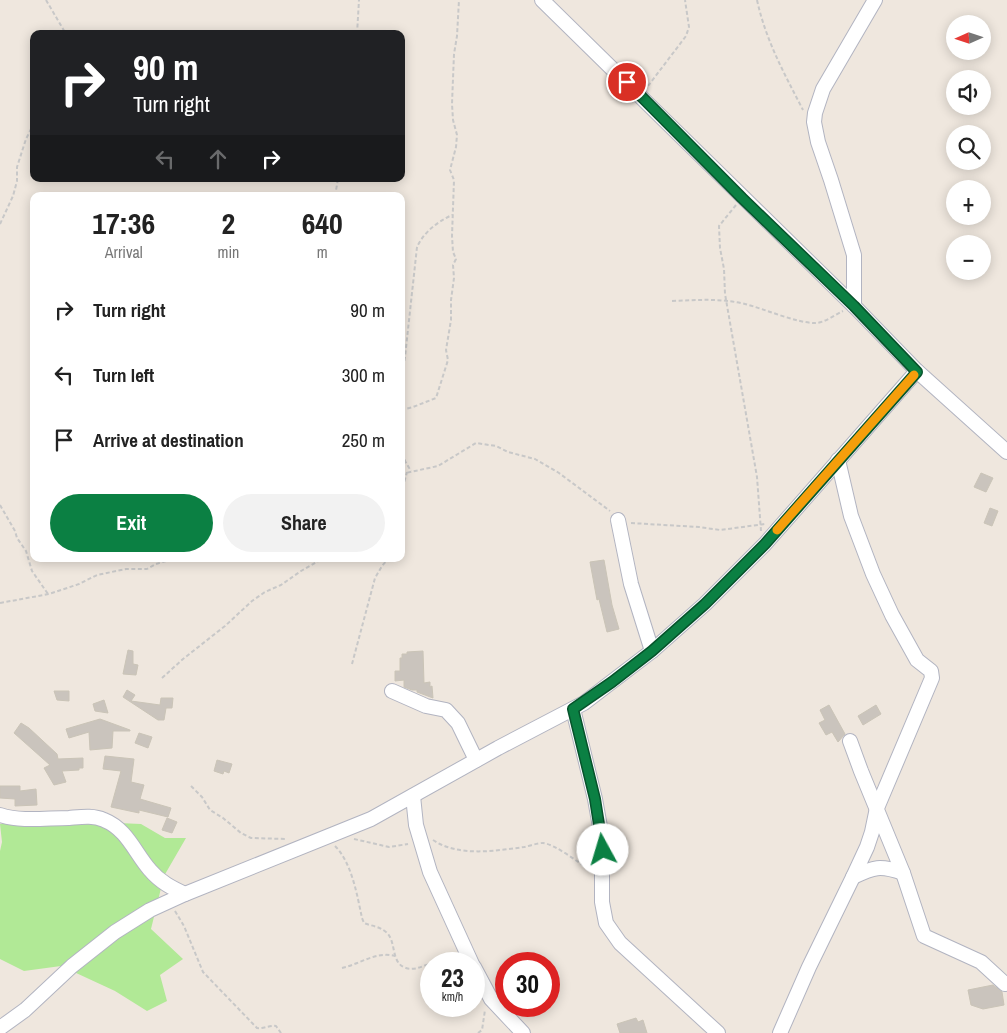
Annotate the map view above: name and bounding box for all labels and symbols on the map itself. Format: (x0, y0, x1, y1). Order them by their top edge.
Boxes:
north arrow (946, 15, 991, 60)
pin (606, 61, 648, 103)
position arrow (576, 823, 628, 875)
speed limit sign: 30 (495, 952, 560, 1017)

